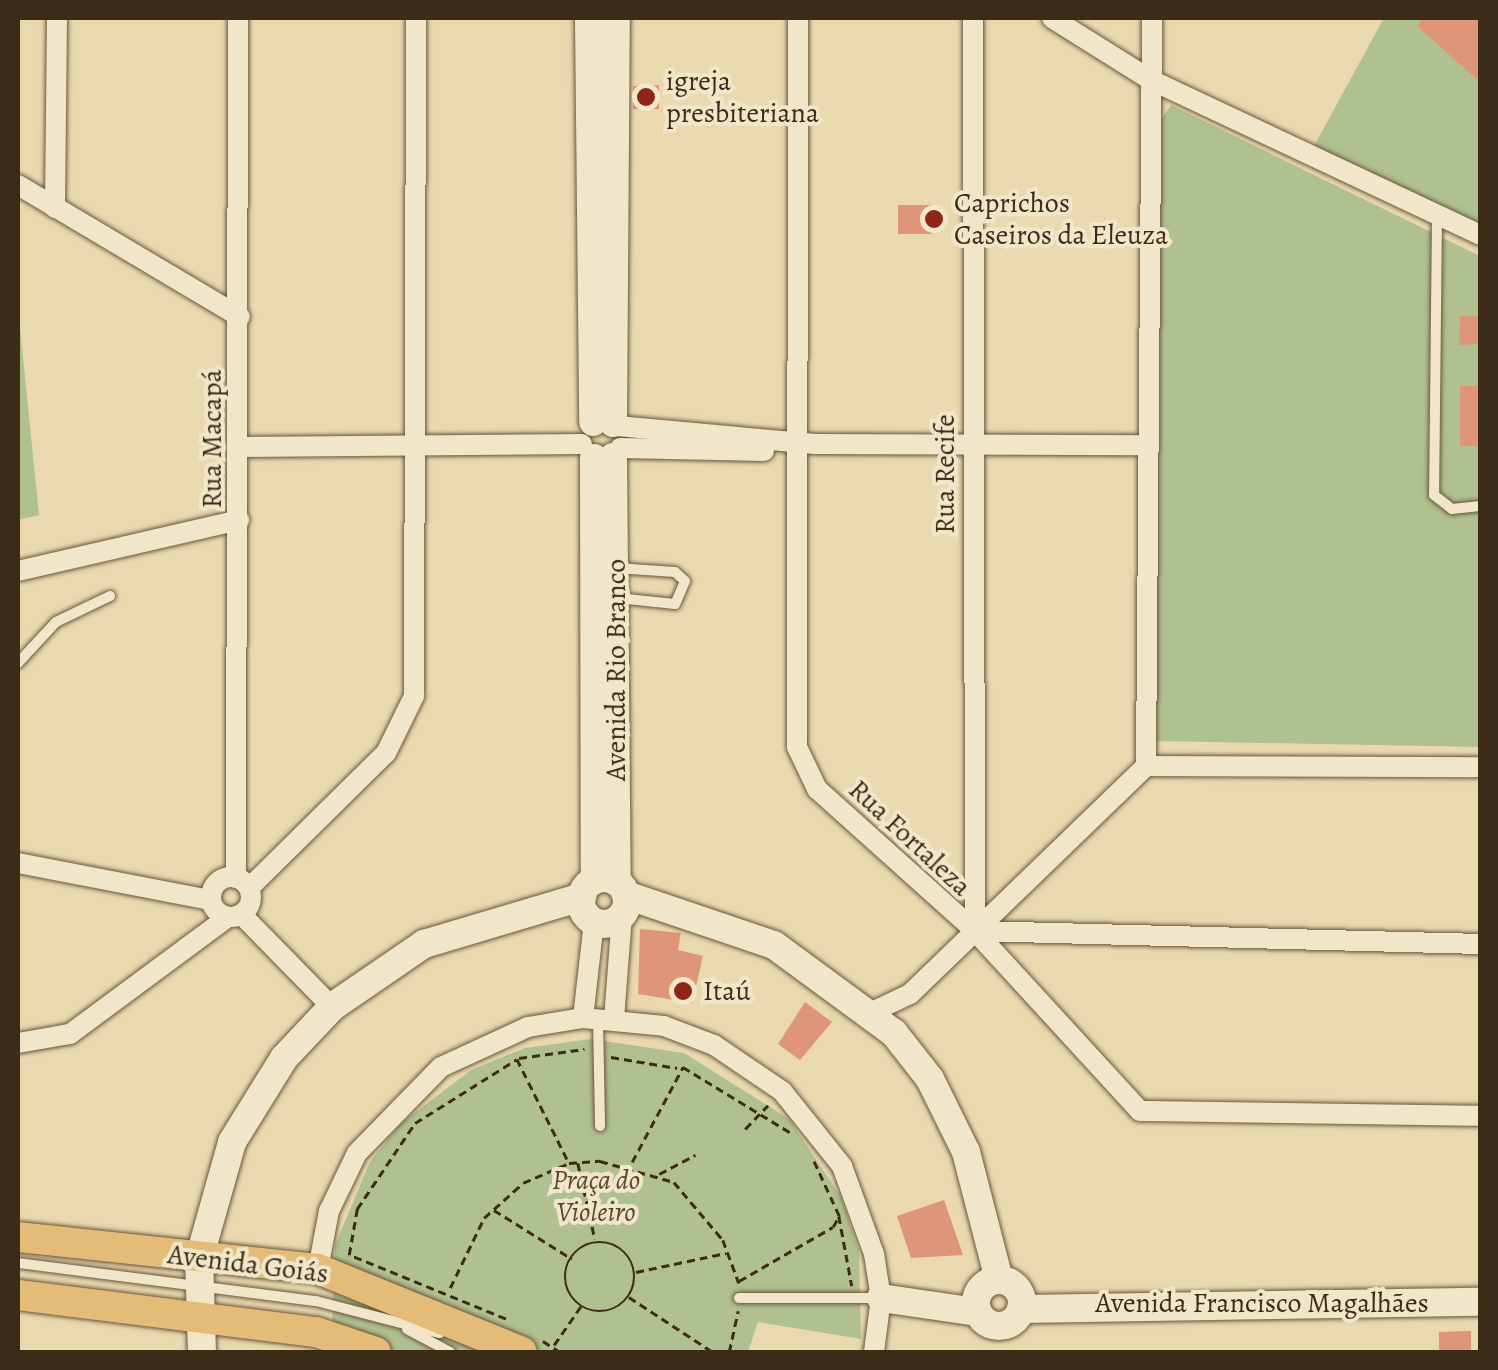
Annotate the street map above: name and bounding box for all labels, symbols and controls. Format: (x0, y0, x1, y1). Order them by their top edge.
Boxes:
place label: igreja presbiteriana (666, 64, 819, 130)
marker: igreja presbiteriana (635, 86, 657, 108)
place label: Caprichos Caseiros da Eleuza (954, 186, 1168, 252)
marker: Caprichos Caseiros da Eleuza (923, 208, 945, 230)
street label: Rua Macapá (195, 370, 229, 508)
street label: Rua Recife (928, 414, 962, 534)
street label: Avenida Rio Branco (599, 559, 633, 781)
street label: Rua Fortaleza (842, 773, 978, 903)
place label: Itaú (703, 974, 751, 1008)
marker: Itaú (672, 980, 694, 1002)
park label: Praça do Violeiro (552, 1163, 640, 1229)
street label: Avenida Goiás (166, 1237, 330, 1291)
street label: Avenida Francisco Magalhães (1095, 1286, 1429, 1320)

